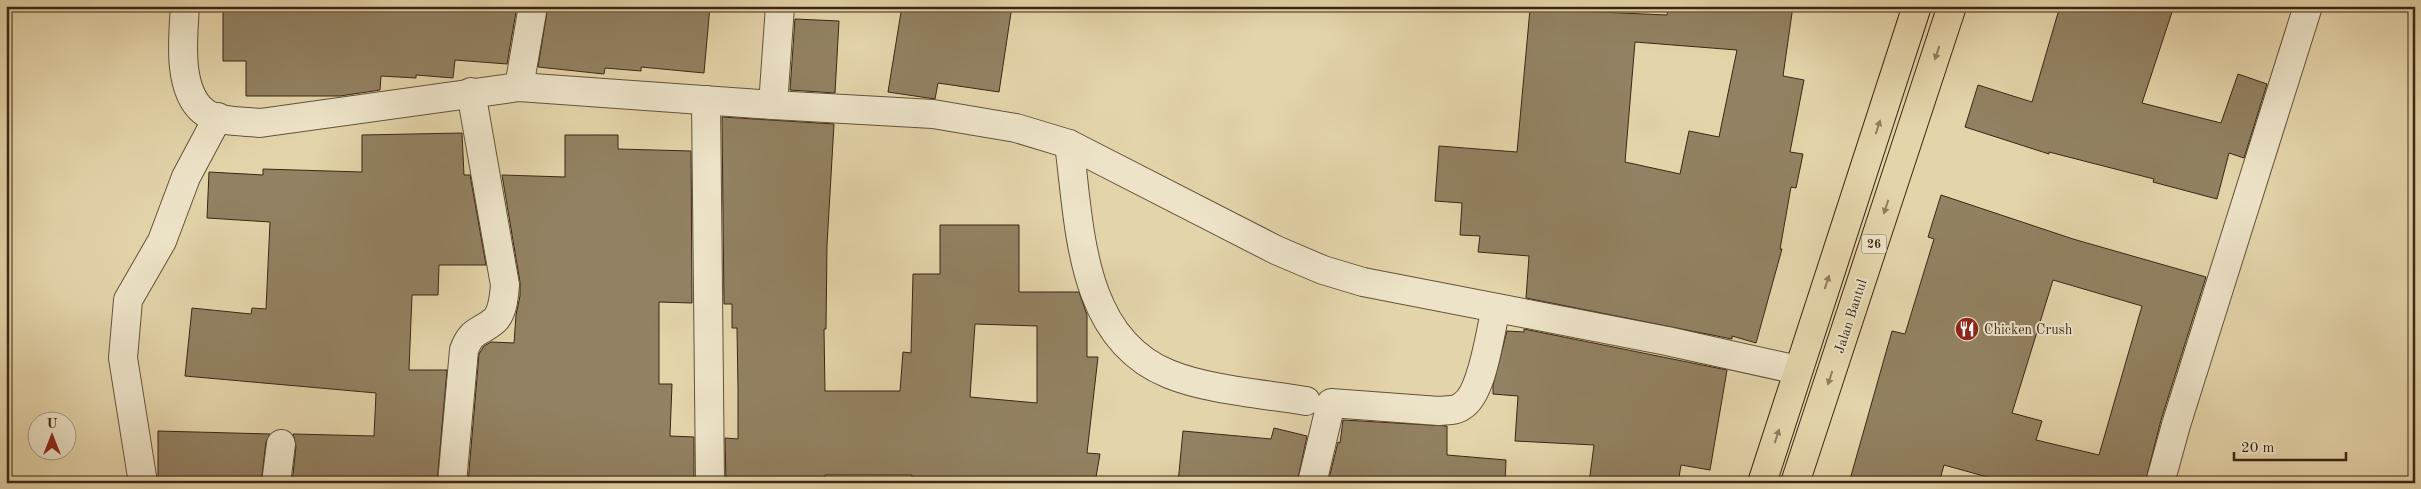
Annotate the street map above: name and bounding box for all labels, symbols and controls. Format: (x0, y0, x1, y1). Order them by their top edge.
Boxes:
one-way arrow (1932, 45, 1940, 60)
one-way arrow (1874, 120, 1882, 135)
one-way arrow (1882, 200, 1890, 215)
road number: 26 (1862, 234, 1886, 253)
one-way arrow (1823, 274, 1831, 289)
street label: Jalan Bantul (1832, 277, 1870, 355)
restaurant icon: Chicken Crush (1954, 316, 1980, 342)
place label: Chicken Crush (1984, 323, 2073, 337)
one-way arrow (1825, 371, 1833, 386)
north arrow (28, 412, 78, 462)
text: U (46, 417, 58, 431)
one-way arrow (1773, 429, 1781, 444)
scale bar (2234, 429, 2346, 461)
text: 20 m (2241, 441, 2275, 456)

